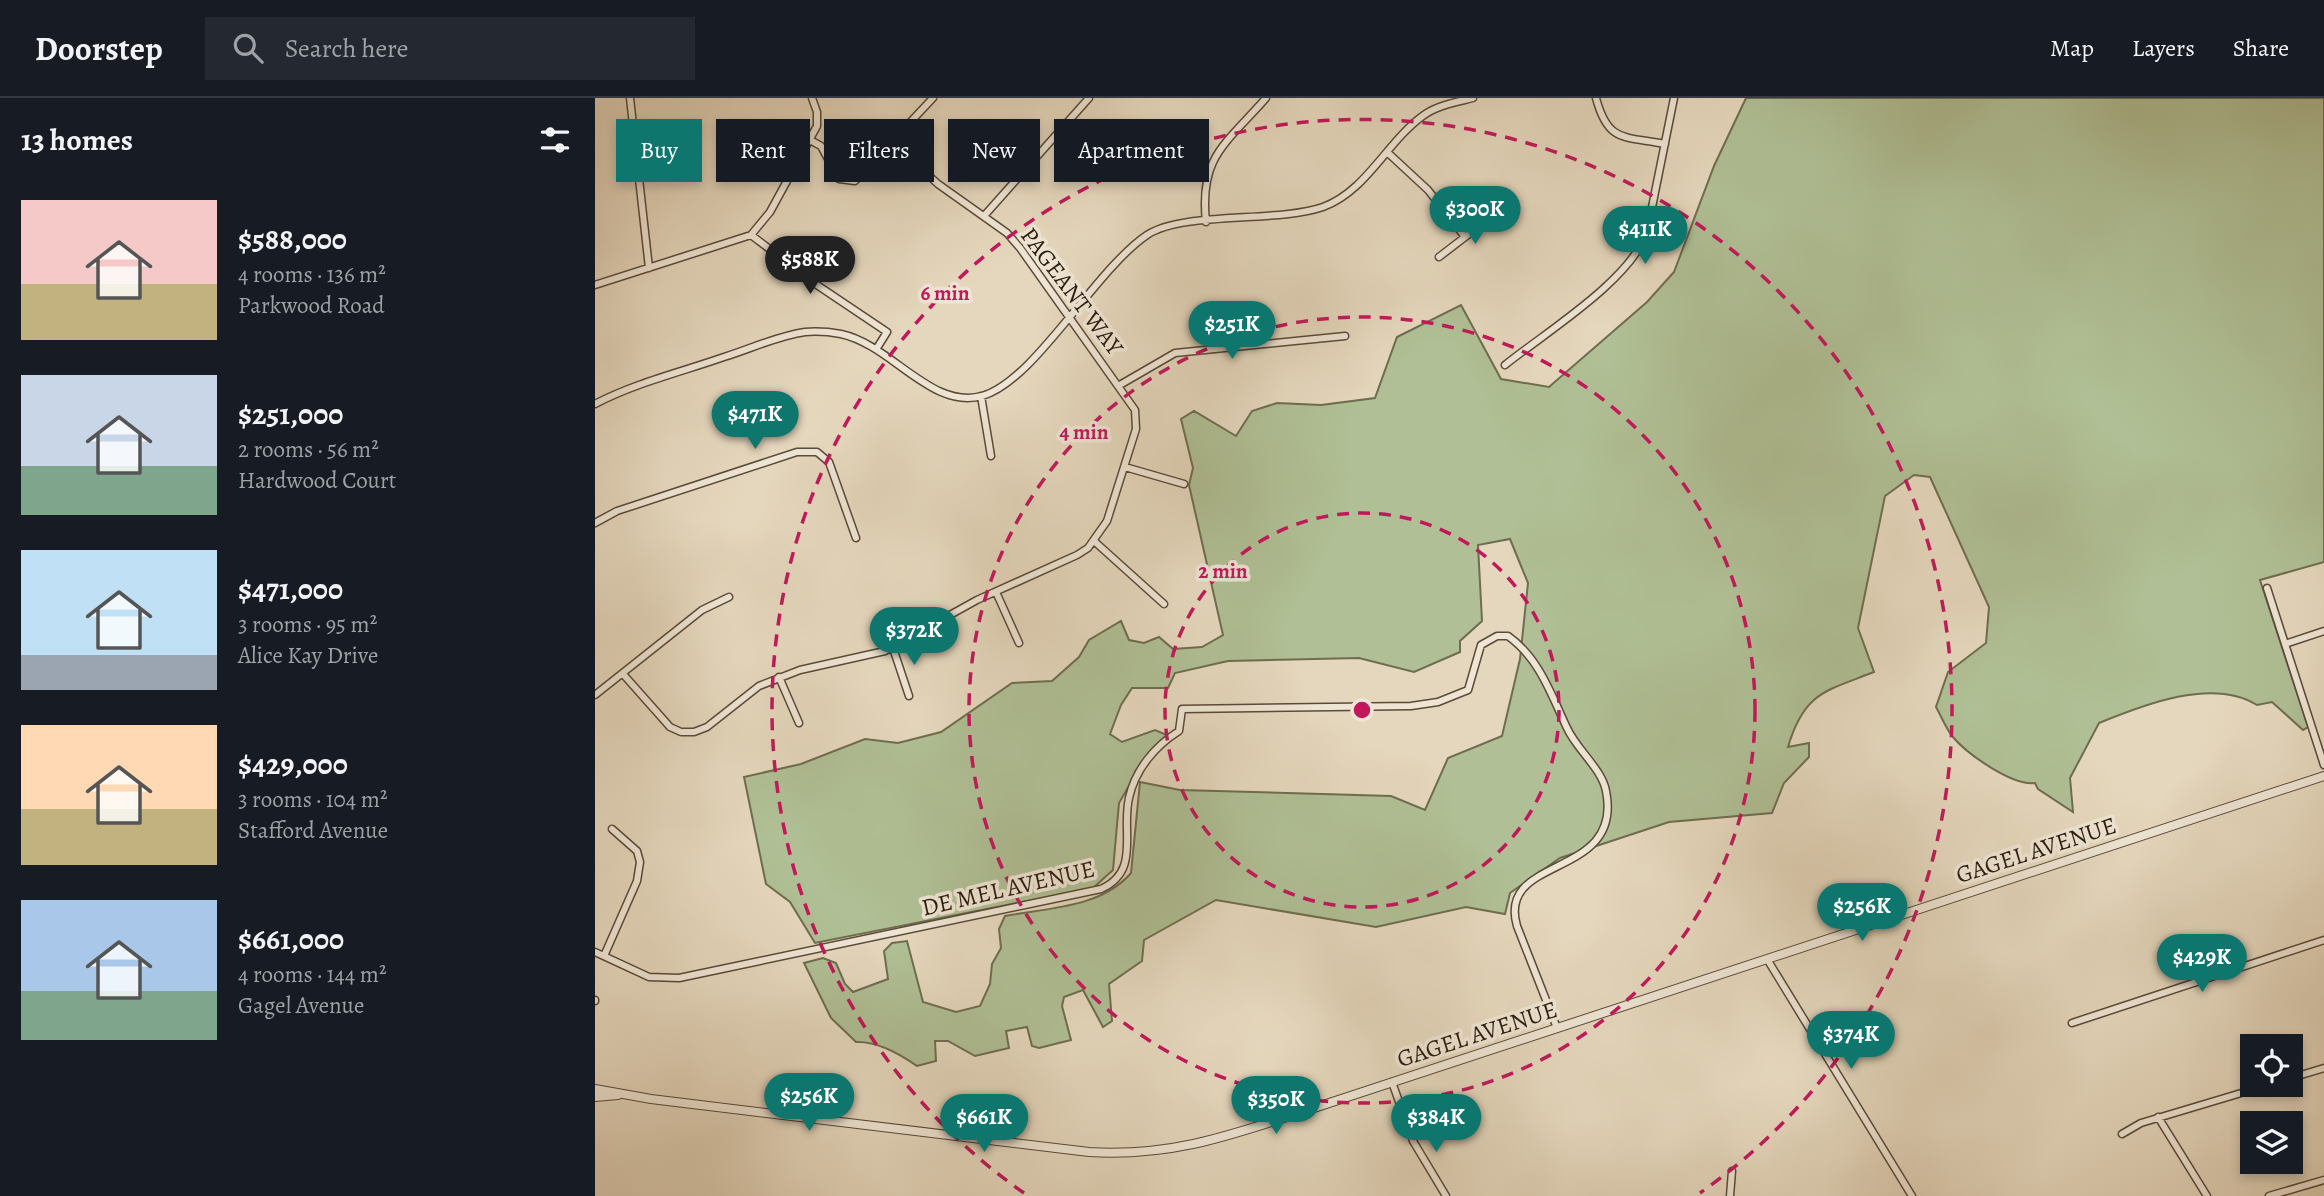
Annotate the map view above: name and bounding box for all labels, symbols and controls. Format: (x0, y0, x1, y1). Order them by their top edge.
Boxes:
search box (205, 17, 695, 80)
text: Doorstep (35, 26, 163, 71)
icon: search (229, 29, 267, 67)
text: Search here (285, 31, 408, 66)
text: Map (2050, 32, 2094, 64)
text: Layers (2132, 32, 2195, 64)
text: Share (2233, 32, 2289, 64)
chip: Buy (616, 119, 702, 182)
chip: Rent (716, 119, 810, 182)
chip: Filters (824, 119, 934, 182)
chip: New (948, 119, 1040, 182)
chip: Apartment (1054, 119, 1209, 182)
text: 13 homes (21, 120, 133, 160)
icon: filters (536, 121, 574, 159)
pin: $300K (1426, 186, 1524, 246)
text: $300K (1446, 193, 1504, 224)
pin: $411K (1596, 206, 1694, 266)
text: $411K (1618, 213, 1672, 244)
text: $588,000 (238, 219, 347, 259)
street label: PAGEANT WAY (1013, 220, 1131, 362)
icon: home (77, 228, 161, 312)
pin: $588K (761, 236, 859, 296)
text: $588K (781, 243, 839, 274)
text: 4 rooms · 136 m² (238, 259, 386, 290)
text: 6 min (921, 279, 970, 307)
text: Parkwood Road (238, 290, 385, 321)
pin: $251K (1183, 302, 1281, 361)
text: $251K (1205, 308, 1260, 339)
pin: $471K (706, 392, 804, 451)
text: $251,000 (238, 394, 343, 434)
text: $471K (728, 398, 782, 429)
icon: home (77, 403, 161, 487)
text: 4 min (1059, 418, 1109, 446)
text: 2 rooms · 56 m² (238, 434, 379, 465)
text: Hardwood Court (238, 465, 396, 496)
text: 2 min (1198, 557, 1248, 585)
text: $471,000 (238, 569, 343, 609)
icon: home (77, 578, 161, 662)
pin: $372K (865, 608, 963, 667)
text: 3 rooms · 95 m² (238, 609, 377, 640)
text: $372K (886, 614, 942, 645)
text: Alice Kay Drive (238, 640, 378, 671)
centre of rings (1350, 698, 1374, 722)
text: $429,000 (238, 744, 348, 784)
icon: home (77, 753, 161, 837)
text: 3 rooms · 104 m² (238, 784, 387, 815)
street label: GAGEL AVENUE (1952, 809, 2120, 891)
text: Stafford Avenue (238, 815, 388, 846)
street label: DE MEL AVENUE (918, 853, 1098, 923)
pin: $256K (1813, 884, 1911, 943)
text: $256K (1833, 890, 1891, 921)
text: $661,000 (238, 919, 344, 959)
icon: home (77, 928, 161, 1012)
pin: $429K (2153, 934, 2251, 994)
text: $429K (2173, 941, 2231, 972)
text: 4 rooms · 144 m² (238, 959, 386, 990)
text: Gagel Avenue (238, 990, 364, 1021)
street label: GAGEL AVENUE (1393, 993, 1561, 1075)
pin: $374K (1802, 1012, 1900, 1071)
text: $374K (1823, 1018, 1879, 1049)
map controls (2240, 1034, 2303, 1174)
button: locate (2240, 1034, 2303, 1097)
pin: $256K (760, 1074, 858, 1133)
pin: $350K (1227, 1076, 1325, 1136)
text: $256K (780, 1080, 838, 1111)
text: $350K (1247, 1083, 1305, 1114)
pin: $661K (935, 1094, 1033, 1154)
pin: $384K (1387, 1094, 1485, 1154)
text: $661K (956, 1101, 1012, 1132)
text: $384K (1407, 1101, 1465, 1132)
button: layers (2240, 1111, 2303, 1174)

